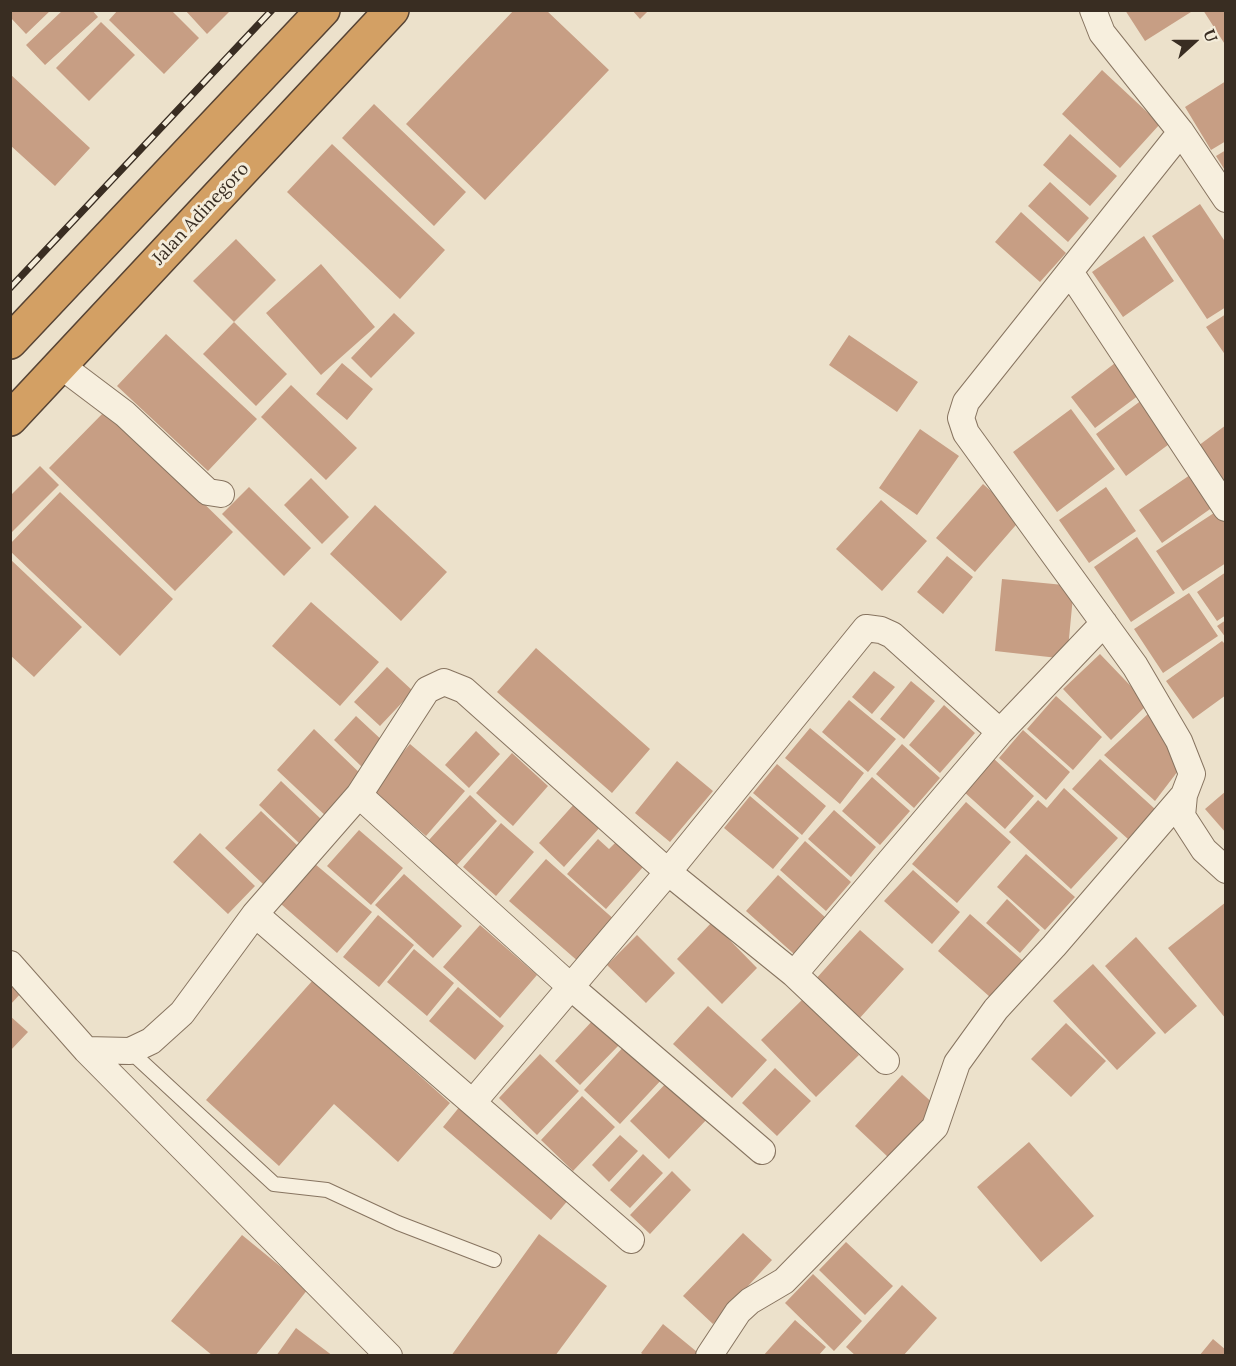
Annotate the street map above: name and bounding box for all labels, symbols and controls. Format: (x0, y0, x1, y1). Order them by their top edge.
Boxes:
north arrow (1164, 12, 1224, 72)
text: U (1199, 26, 1222, 45)
street label: Jalan Adinegoro (148, 158, 254, 270)

